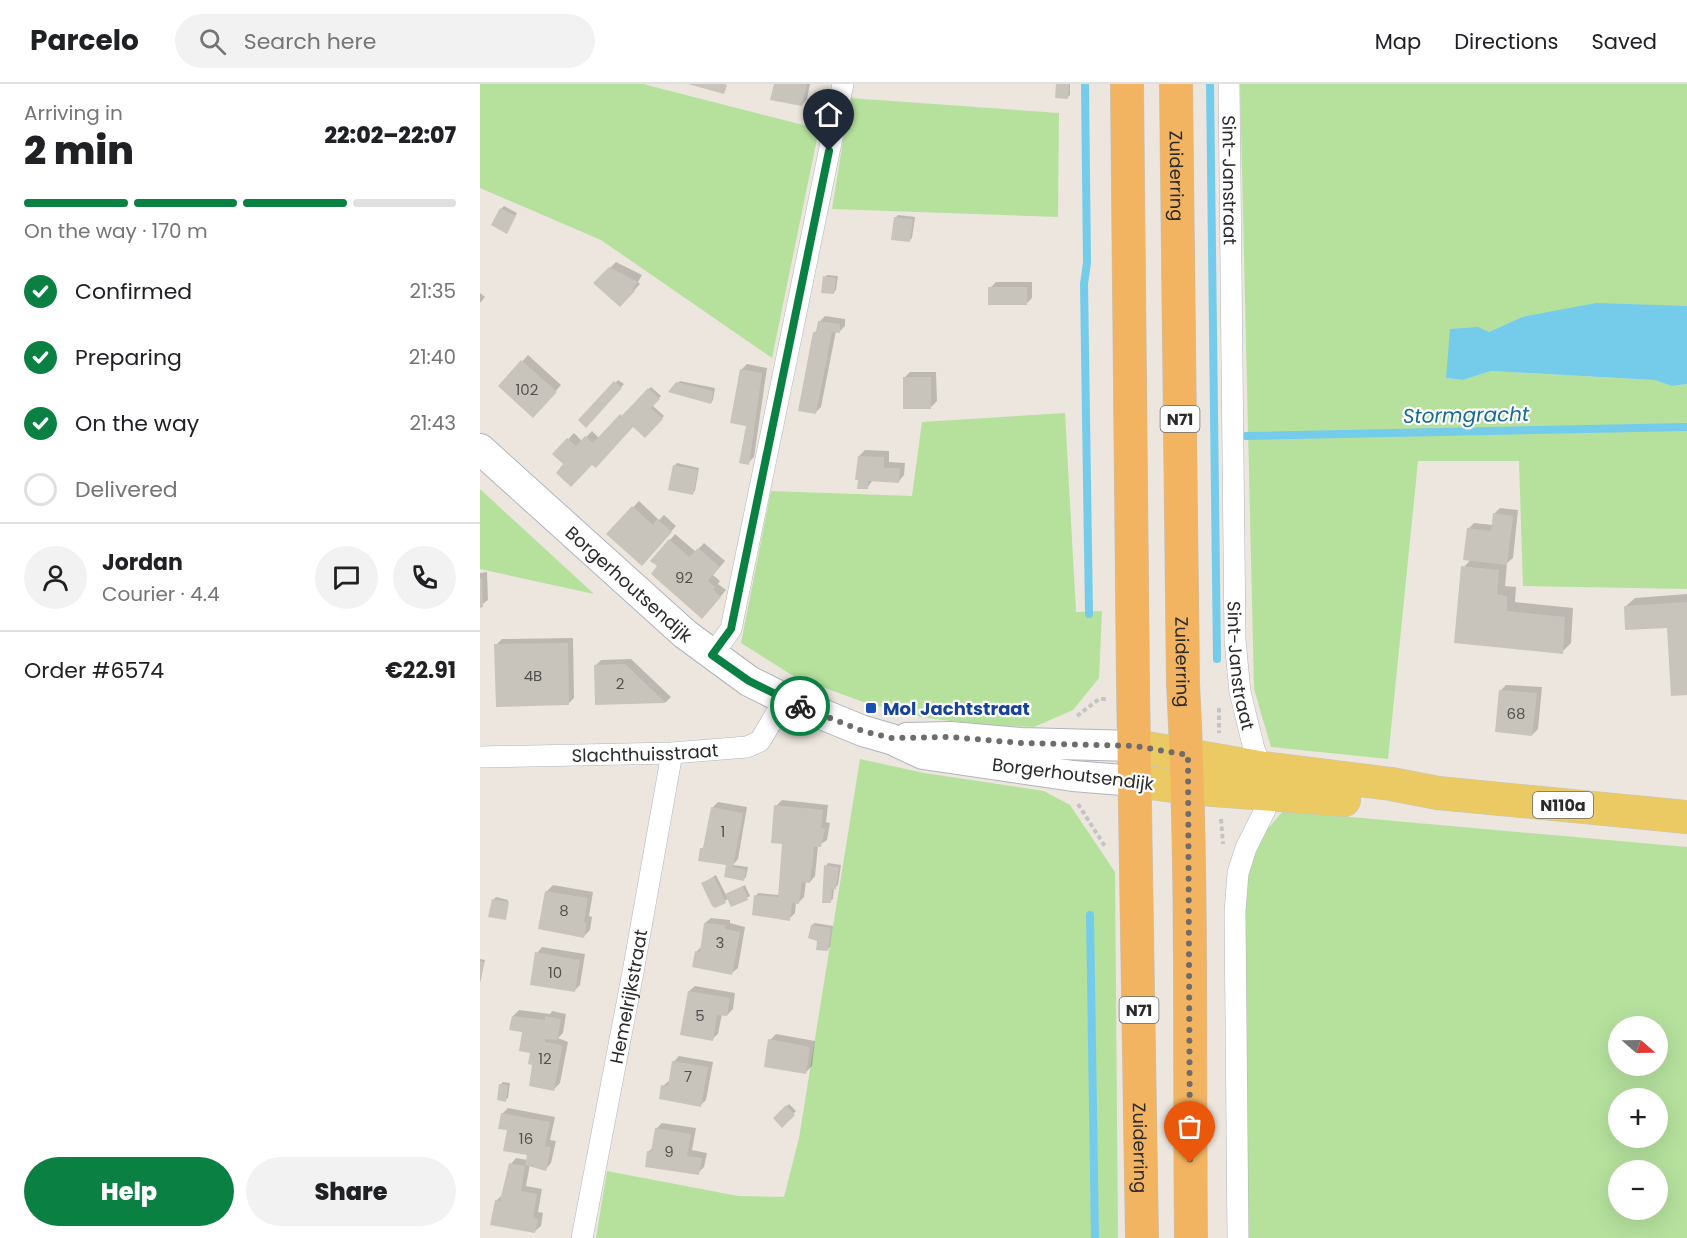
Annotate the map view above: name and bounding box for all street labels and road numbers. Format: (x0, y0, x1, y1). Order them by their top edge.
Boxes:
street label: Sint-Janstraat (1217, 115, 1243, 245)
street label: Zuiderring (1164, 131, 1190, 221)
road number: N71 (1160, 406, 1200, 432)
street label: Borgerhoutsendijk (560, 520, 698, 648)
street label: Sint-Janstraat (1222, 601, 1261, 733)
street label: Zuiderring (1170, 616, 1197, 708)
street label: Slachthuisstraat (571, 737, 719, 768)
street label: Borgerhoutsendijk (991, 752, 1156, 796)
road number: N110a (1533, 792, 1593, 818)
street label: Hemelrijkstraat (603, 927, 653, 1066)
road number: N71 (1120, 997, 1158, 1023)
street label: Zuiderring (1127, 1102, 1154, 1193)

